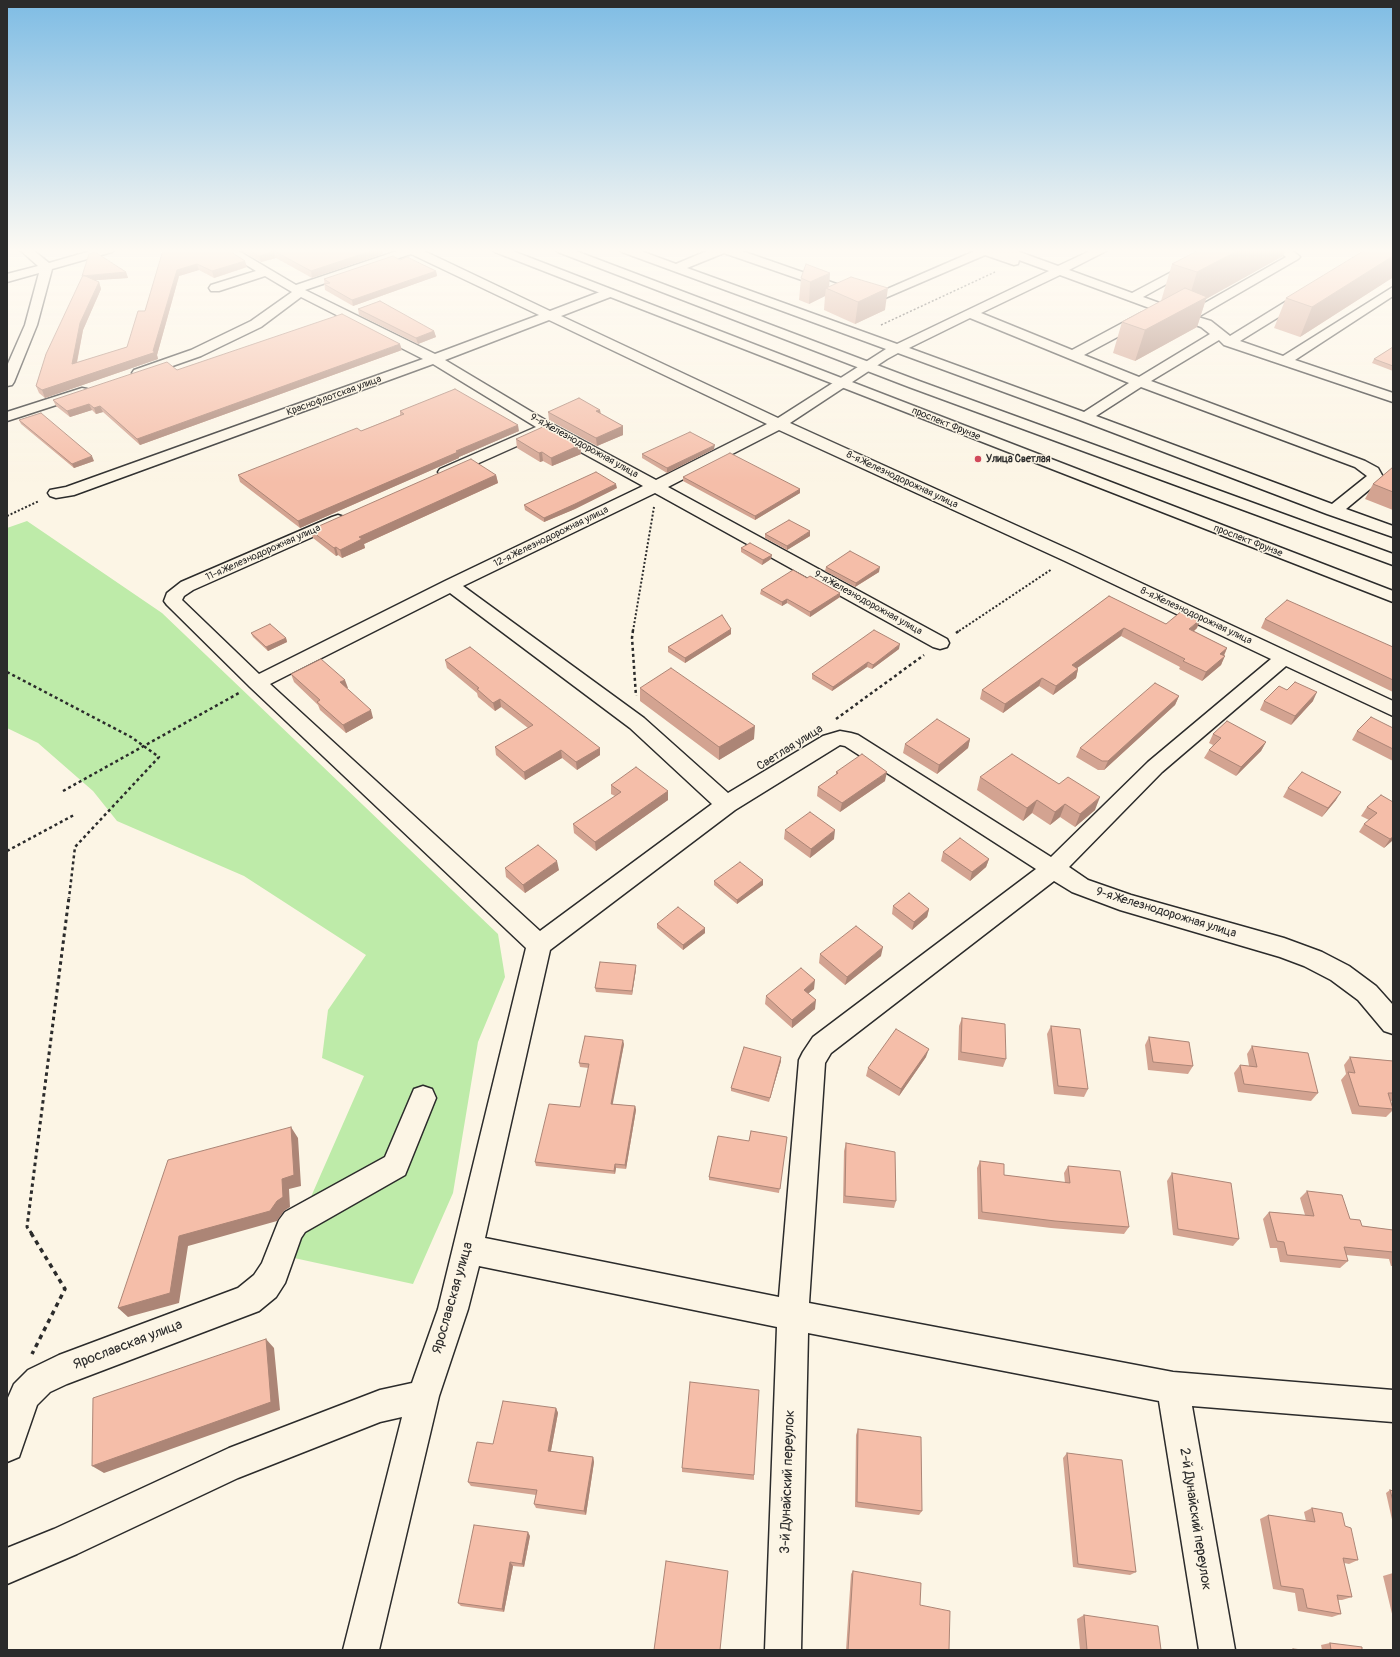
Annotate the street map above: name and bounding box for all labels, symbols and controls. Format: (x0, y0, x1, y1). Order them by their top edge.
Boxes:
street label: Краснофлотская улица (285, 373, 383, 419)
street label: проспект Фрунзе (910, 405, 982, 443)
street label: 9-я Железнодорожная улица (528, 411, 640, 481)
street label: 8-я Железнодорожная улица (844, 449, 960, 511)
place label: Улица Светлая (986, 453, 1050, 465)
marker: Улица Светлая (973, 454, 983, 464)
street label: 12-я Железнодорожная улица (492, 504, 610, 570)
street label: 11-я Железнодорожная улица (204, 522, 322, 584)
street label: проспект Фрунзе (1212, 522, 1284, 560)
street label: 9-я Железнодорожная улица (812, 568, 924, 638)
street label: 8-я Железнодорожная улица (1138, 585, 1254, 647)
street label: Светлая улица (754, 722, 826, 774)
street label: 9-я Железнодорожная улица (1094, 885, 1238, 941)
street label: Ярославская улица (429, 1240, 477, 1356)
street label: Ярославская улица (71, 1316, 185, 1374)
street label: 3-й Дунайский переулок (777, 1410, 799, 1554)
street label: 2-й Дунайский переулок (1175, 1447, 1215, 1591)

